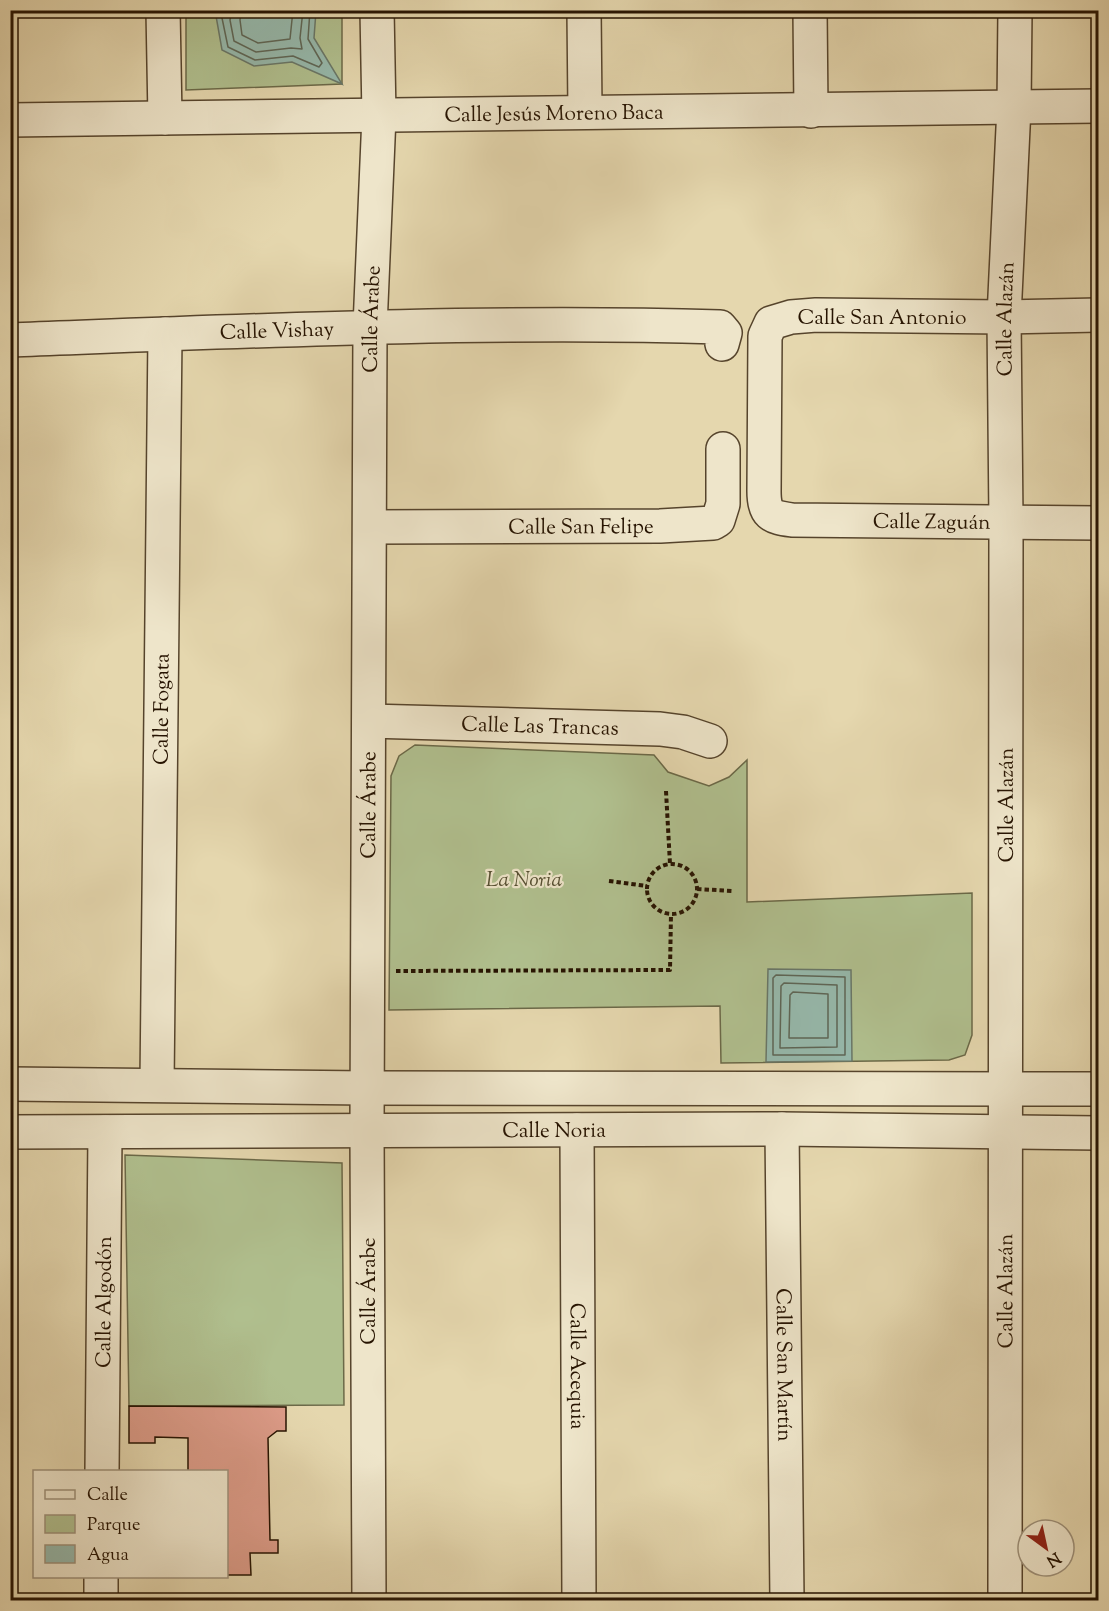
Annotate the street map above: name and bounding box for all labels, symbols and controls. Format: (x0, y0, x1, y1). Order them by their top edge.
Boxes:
street label: Calle Jesús Moreno Baca (444, 99, 664, 131)
street label: Calle Alazán (991, 261, 1024, 377)
street label: Calle Árabe (357, 265, 390, 373)
street label: Calle San Antonio (798, 304, 966, 334)
street label: Calle Vishay (219, 315, 335, 349)
street label: Calle Zaguán (873, 508, 991, 539)
street label: Calle San Felipe (508, 513, 654, 544)
street label: Calle Fogata (147, 653, 179, 765)
street label: Calle Las Trancas (461, 711, 619, 745)
street label: Calle Alazán (993, 748, 1023, 862)
street label: Calle Árabe (355, 751, 385, 859)
park label: La Noria (486, 866, 562, 896)
street label: Calle Noria (502, 1117, 606, 1147)
street label: Calle Alazán (992, 1234, 1022, 1348)
street label: Calle Algodón (90, 1236, 121, 1368)
street label: Calle Árabe (355, 1237, 385, 1345)
street label: Calle San Martín (767, 1288, 798, 1442)
street label: Calle Acequia (561, 1303, 591, 1430)
legend (33, 1470, 228, 1578)
text: Calle (87, 1483, 128, 1509)
text: Parque (87, 1513, 140, 1539)
north arrow (1016, 1518, 1076, 1578)
text: Agua (87, 1543, 129, 1569)
text: N (1041, 1545, 1064, 1572)

